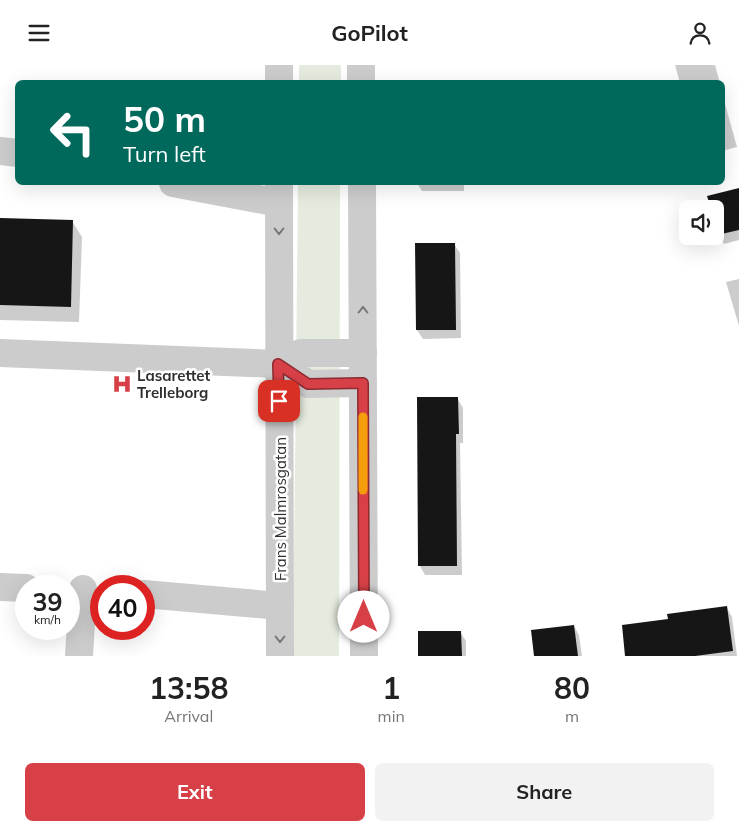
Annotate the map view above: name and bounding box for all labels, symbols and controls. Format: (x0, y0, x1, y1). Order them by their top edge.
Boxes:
icon: menu (25, 19, 53, 47)
text: GoPilot (331, 19, 408, 47)
icon: person (686, 19, 714, 47)
text: 50 m (123, 97, 206, 141)
icon: left (40, 100, 105, 165)
text: Turn left (123, 140, 206, 168)
map controls (679, 200, 724, 245)
button: sound (679, 200, 724, 245)
one-way arrow (274, 228, 284, 235)
one-way arrow (358, 306, 368, 314)
place label: Lasarettet Trelleborg (137, 366, 211, 402)
hospital icon: Lasarettet Trelleborg (111, 373, 133, 395)
pin (258, 380, 300, 422)
icon: arrive (265, 387, 293, 415)
street label: Frans Malmrosgatan (271, 437, 290, 581)
speed limit sign: 40 (90, 575, 155, 640)
text: 39 (32, 586, 63, 617)
position arrow (337, 590, 389, 642)
text: km/h (34, 612, 61, 627)
one-way arrow (275, 635, 285, 643)
text: 13:58 (149, 669, 229, 707)
text: 1 (382, 669, 400, 707)
text: 80 (554, 669, 590, 707)
text: Arrival (164, 706, 213, 726)
text: min (378, 706, 405, 726)
text: m (565, 706, 579, 726)
button: Exit (25, 763, 365, 821)
button: Share (375, 763, 714, 821)

